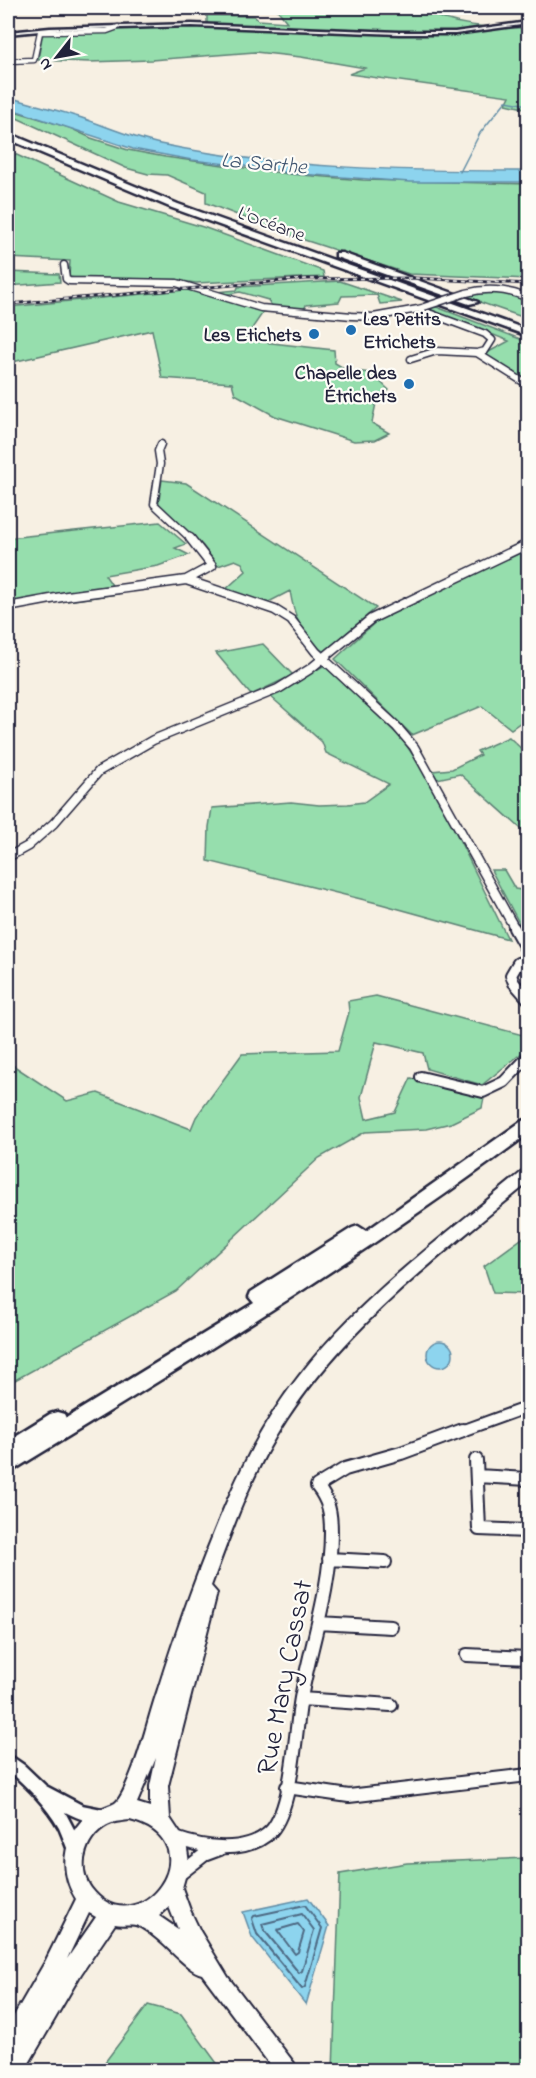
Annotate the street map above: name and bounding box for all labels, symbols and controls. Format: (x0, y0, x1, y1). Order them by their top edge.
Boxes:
north arrow (27, 27, 87, 87)
text: N (33, 53, 59, 75)
water label: La Sarthe (219, 145, 309, 185)
street label: L’Océane (233, 200, 309, 251)
place label: Les Petits Etrichets (363, 306, 441, 358)
place label: Les Etichets (204, 322, 302, 351)
marker: Les Petits Etrichets (344, 323, 358, 337)
marker: Les Etichets (307, 327, 321, 341)
place label: Chapelle des Étrichets (295, 360, 397, 412)
marker: Chapelle des Étrichets (402, 377, 416, 391)
street label: Rue Mary Cassat (247, 1577, 325, 1779)

